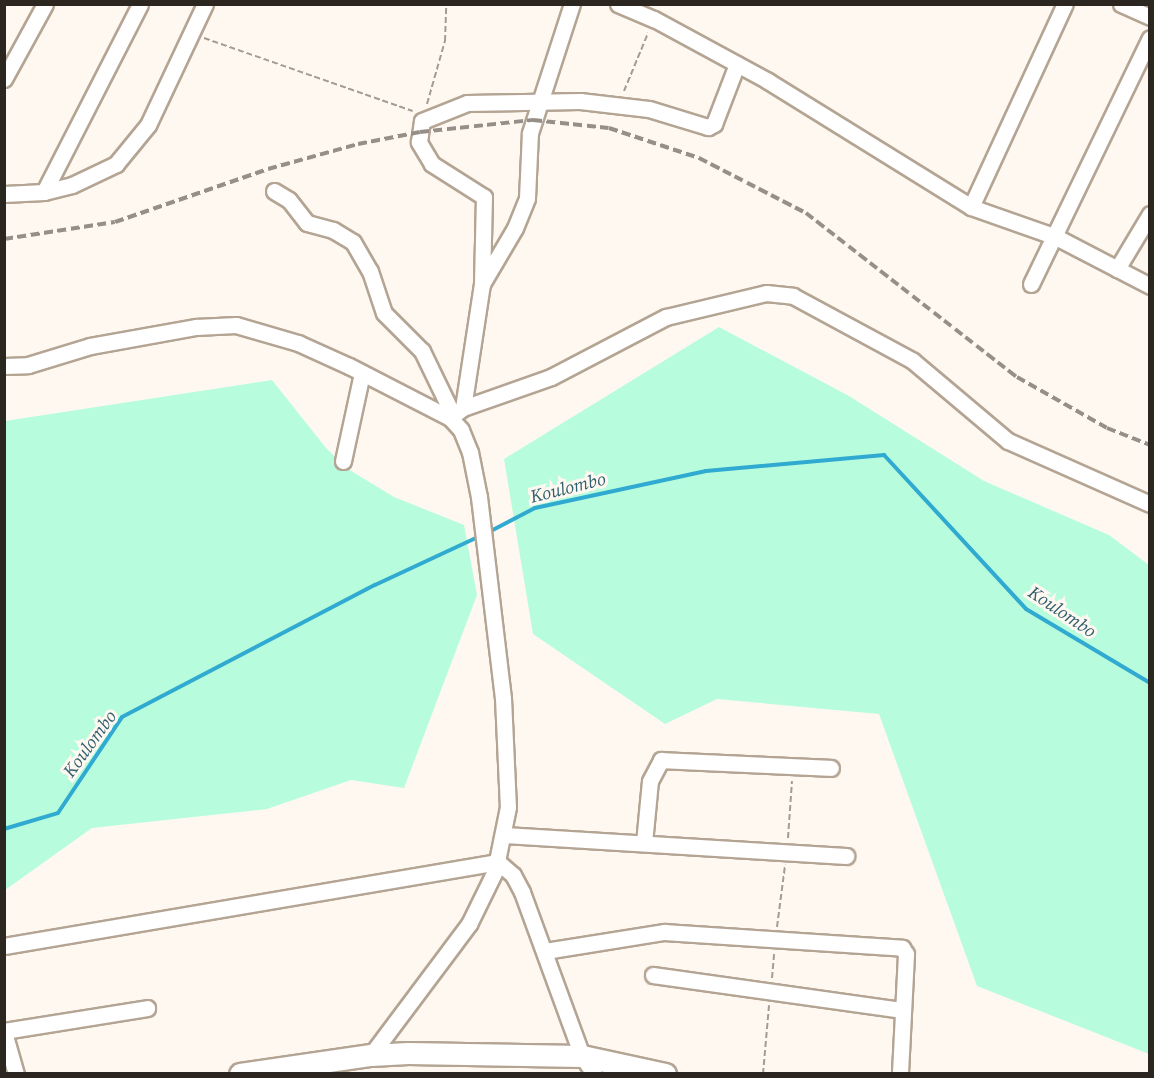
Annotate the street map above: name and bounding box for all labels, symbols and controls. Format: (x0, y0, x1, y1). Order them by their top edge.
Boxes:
water label: Koulombo (528, 468, 608, 508)
water label: Koulombo (1024, 582, 1100, 642)
water label: Koulombo (59, 707, 121, 781)

